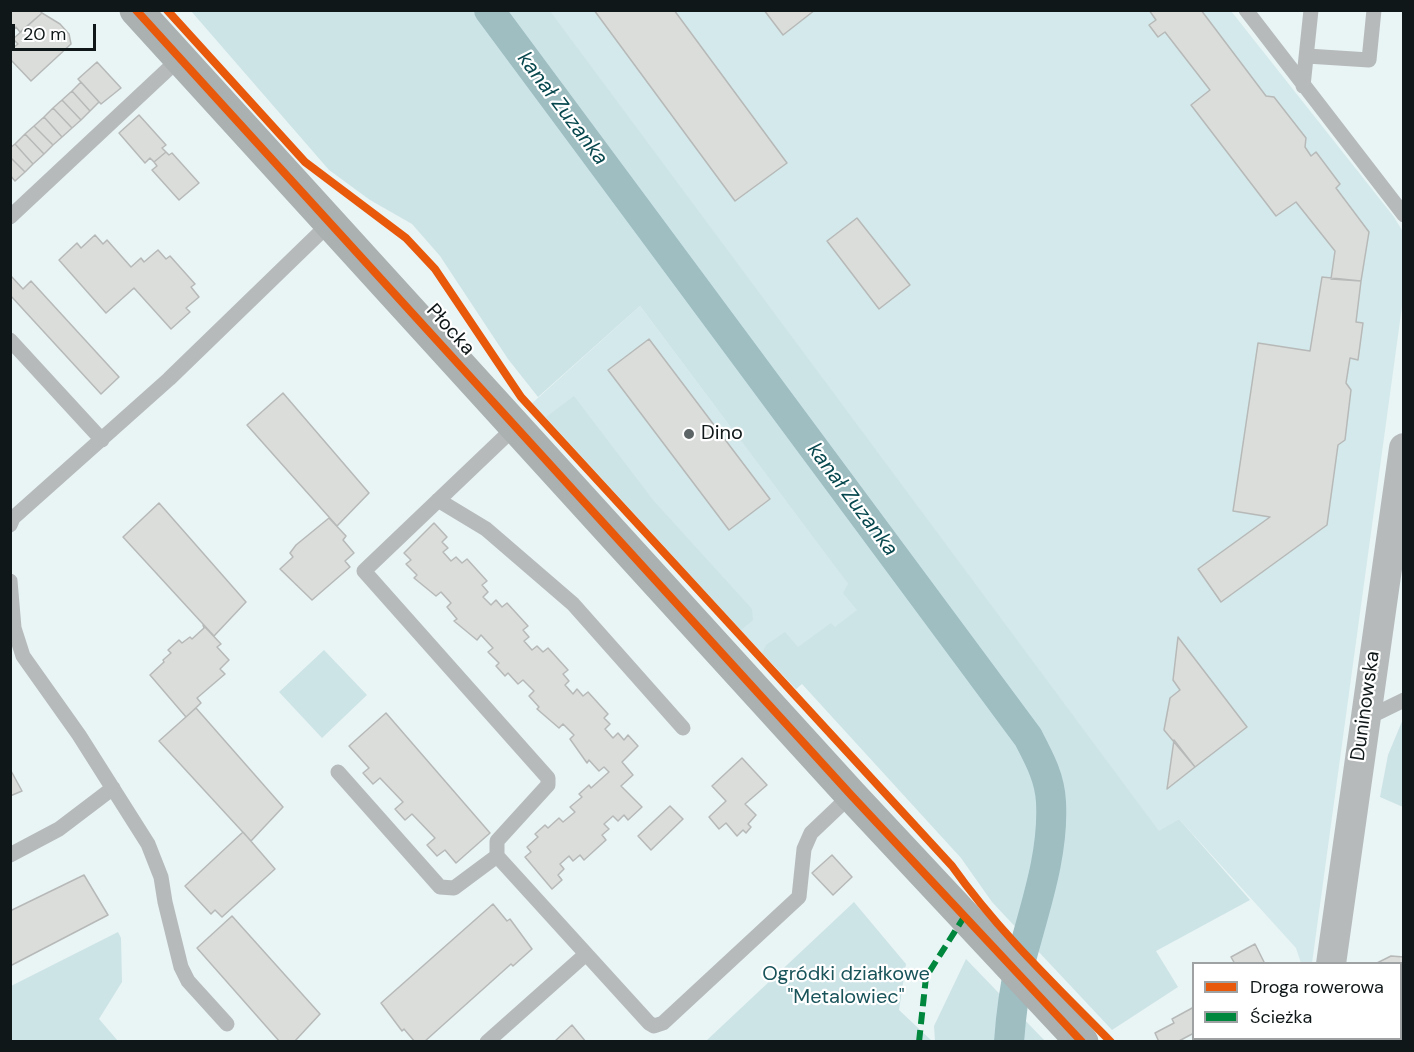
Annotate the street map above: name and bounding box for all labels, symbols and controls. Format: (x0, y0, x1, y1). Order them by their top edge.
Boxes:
scale bar (15, 12, 99, 50)
text: 20 m (23, 22, 66, 46)
water label: kanał Zuzanka (511, 47, 613, 171)
street label: Płocka (421, 299, 479, 361)
place label: Dino (701, 422, 743, 446)
marker: Dino (682, 427, 696, 441)
water label: kanał Zuzanka (801, 438, 903, 562)
street label: Duninowska (1346, 650, 1386, 762)
legend (1192, 962, 1402, 1040)
park label: Ogródki działkowe "Metalowiec" (762, 963, 930, 1010)
text: Droga rowerowa (1250, 975, 1384, 999)
text: Ścieżka (1250, 1005, 1312, 1029)

